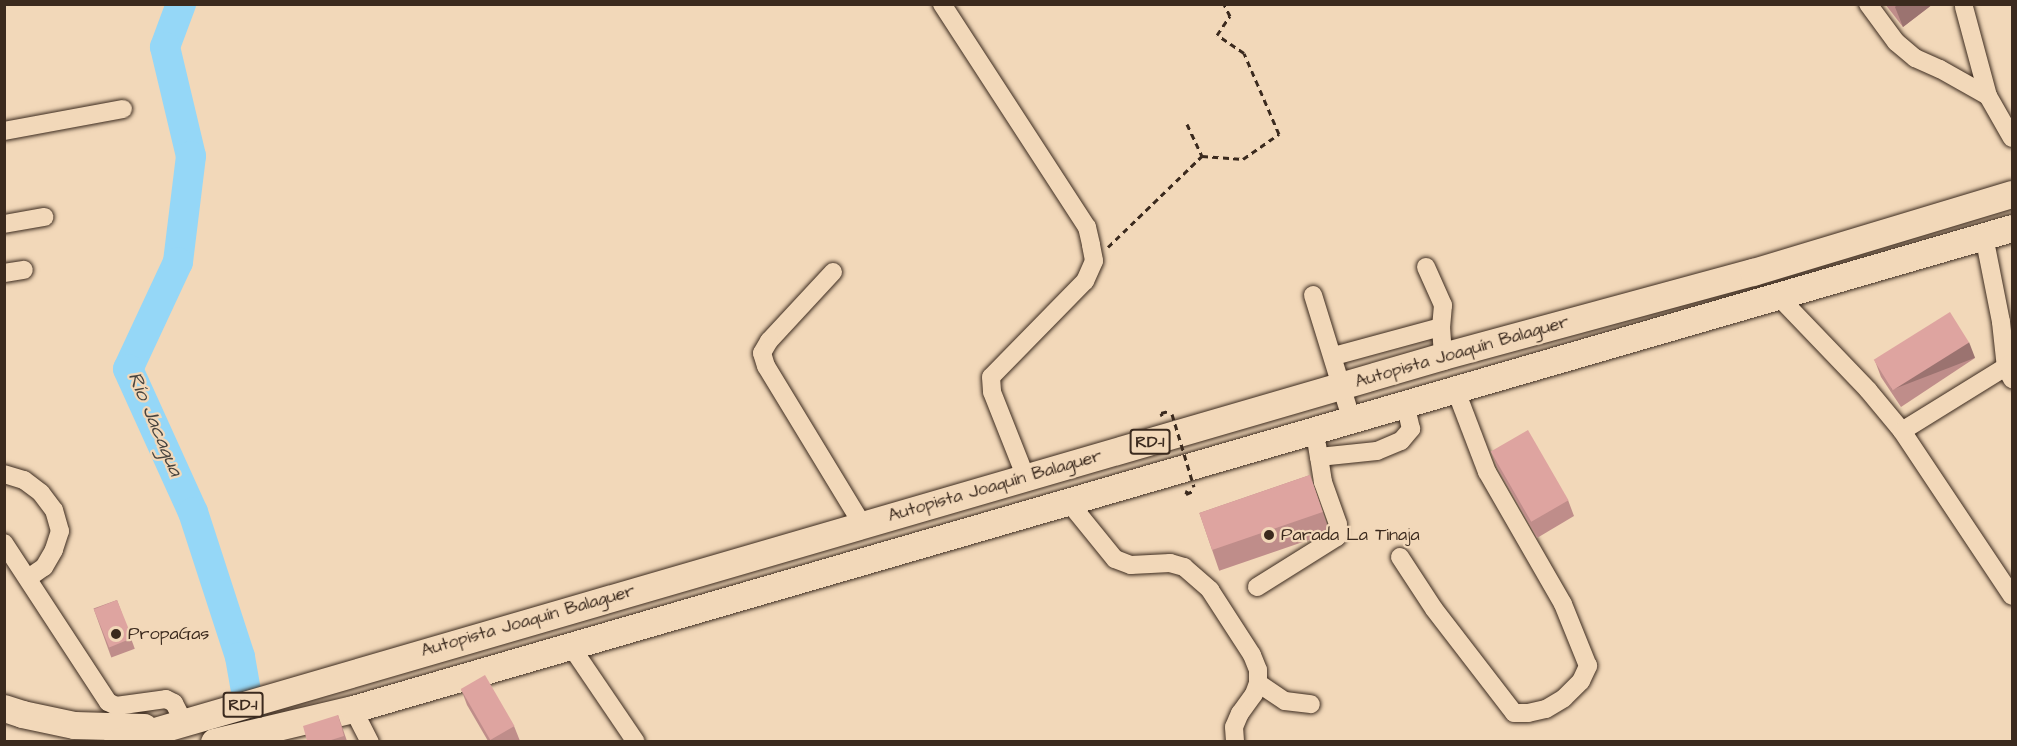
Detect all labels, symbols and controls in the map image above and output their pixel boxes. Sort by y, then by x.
street label: Autopista Joaquín Balaguer [1352,311,1572,393]
water label: Río Jacagua [122,368,188,480]
road number: RD-1 [1129,429,1171,455]
street label: Autopista Joaquín Balaguer [885,445,1105,527]
place label: Parada La Tinaja [1281,524,1420,546]
marker: Parada La Tinaja [1262,528,1276,542]
street label: Autopista Joaquín Balaguer [418,580,638,662]
place label: PropaGas [128,623,209,645]
marker: PropaGas [109,627,123,641]
road number: RD-1 [222,692,264,718]

